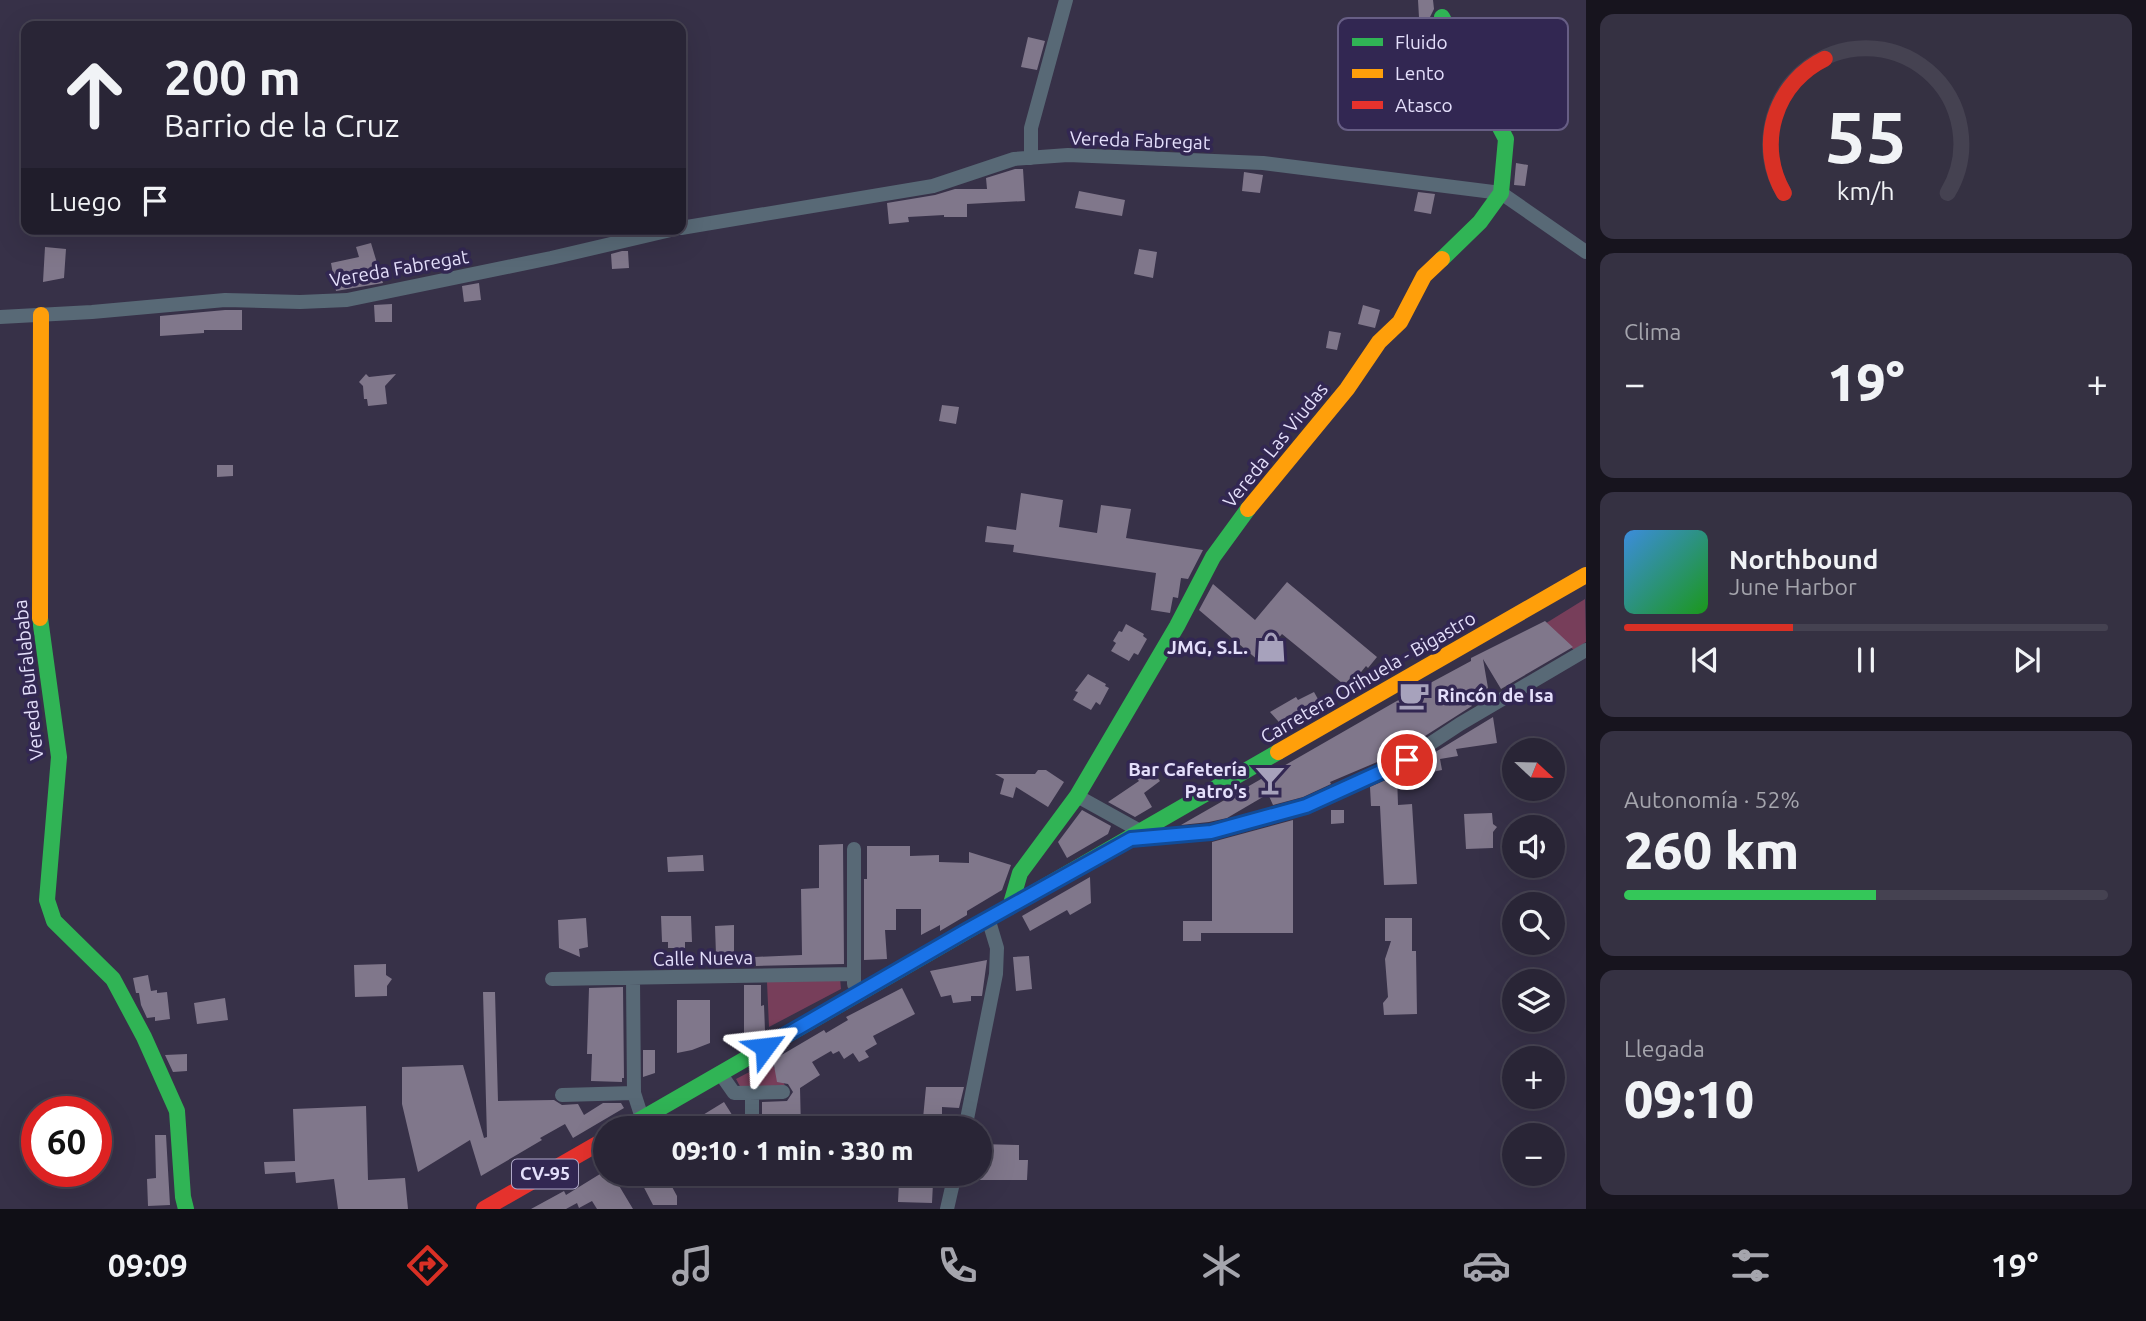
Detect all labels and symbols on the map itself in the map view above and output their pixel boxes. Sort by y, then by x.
legend [1338,18,1568,130]
text: Fluido [1395,31,1448,53]
text: Lento [1395,62,1445,84]
text: Atasco [1395,94,1453,116]
street label: Vereda Fabregat [1069,127,1211,153]
street label: Vereda Fabregat [328,245,471,291]
street label: Vereda Las Viudas [1218,378,1332,512]
street label: Vereda Bufalababa [9,599,47,761]
street label: Carretera Orihuela - Bigastro [1257,606,1479,748]
shop icon: JMG, S.L. [1254,630,1288,664]
place label: JMG, S.L. [1167,636,1248,658]
cafe icon: Rincón de Isa [1397,678,1431,712]
place label: Rincón de Isa [1437,684,1554,706]
pin [1377,730,1437,790]
north arrow [1502,738,1564,802]
place label: Bar Cafetería Patro's [1128,758,1247,802]
bar icon: Bar Cafetería Patro's [1253,763,1287,797]
street label: Calle Nueva [653,946,753,970]
position arrow [728,1010,802,1084]
speed limit sign: 60 [21,1096,112,1187]
road number: CV-95 [512,1160,578,1189]

